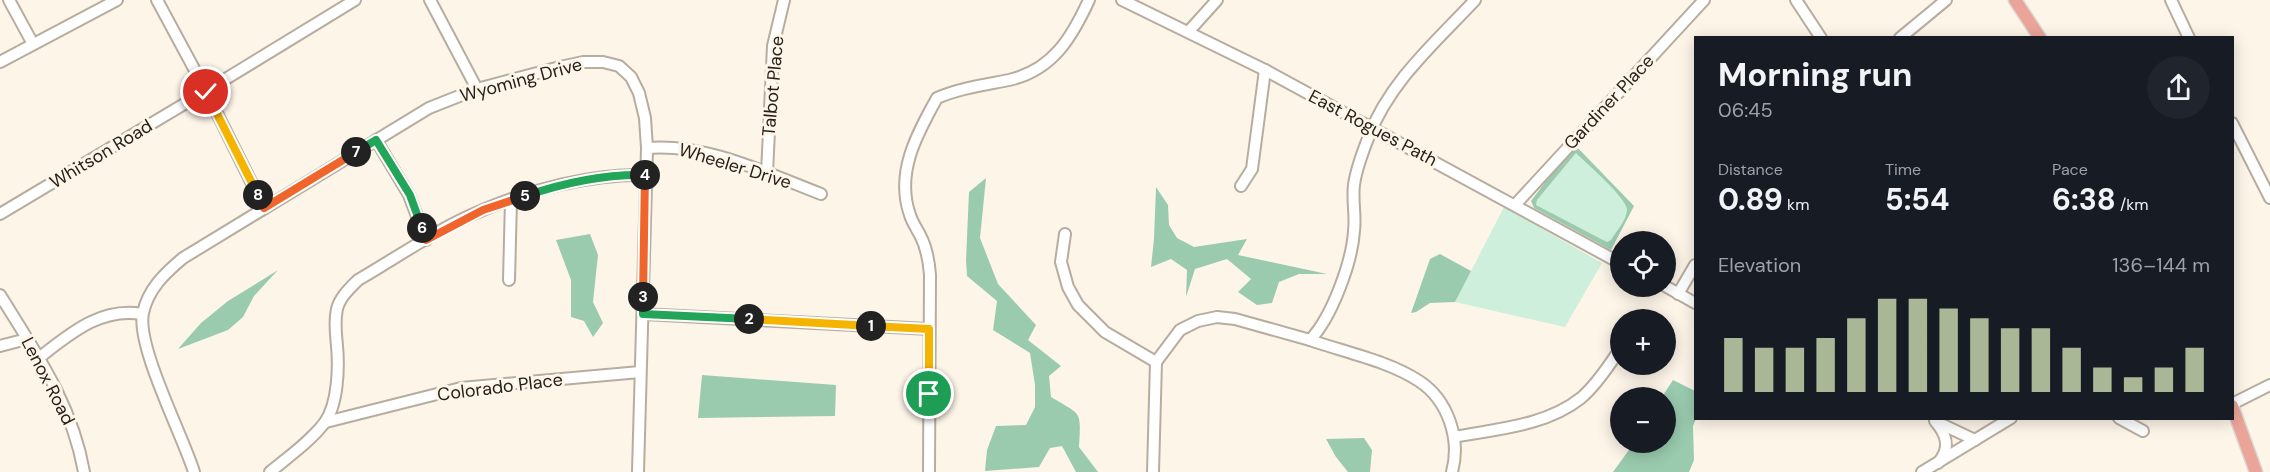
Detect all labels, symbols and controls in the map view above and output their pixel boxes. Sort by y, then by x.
street label: Talbot Place [757,35,789,137]
street label: Gardiner Place [1559,49,1659,155]
street label: Wyoming Drive [457,52,585,108]
text: Morning run [1718,53,1912,96]
button: share [2147,56,2210,119]
pin [180,66,231,117]
icon: check [189,75,222,108]
street label: East Rogues Path [1305,84,1441,172]
text: 06:45 [1718,97,1773,123]
street label: Whitson Road [45,114,157,194]
pin: 7 [341,137,371,167]
street label: Wheeler Drive [676,137,794,195]
text: 7 [352,141,360,162]
text: Distance [1718,159,1783,180]
text: Time [1885,159,1921,180]
text: Pace [2052,159,2088,180]
pin: 4 [630,160,660,190]
text: 4 [640,164,650,185]
pin: 8 [243,180,273,210]
text: 0.89 [1718,180,1783,219]
text: 5:54 [1885,180,1949,219]
text: 6:38 [2052,180,2116,219]
pin: 5 [510,181,540,211]
text: 8 [253,184,263,205]
text: 5 [520,185,530,206]
text: km [1783,194,1809,215]
text: /km [2116,194,2149,215]
pin: 6 [407,213,437,243]
text: 6 [417,217,427,238]
map controls [1610,231,1676,453]
button: locate [1610,231,1676,297]
text: Elevation [1718,252,1801,278]
text: 136–144 m [2112,252,2210,278]
pin: 3 [628,282,658,312]
text: 3 [638,286,648,307]
pin: 2 [734,304,764,334]
text: 2 [744,308,754,329]
button: + [1610,309,1676,375]
pin: 1 [856,311,886,341]
text: 1 [868,315,874,336]
street label: Lenox Road [16,333,80,429]
street label: Colorado Place [436,367,564,407]
pin [903,368,954,419]
icon: arrive [912,377,945,410]
button: − [1610,387,1676,453]

